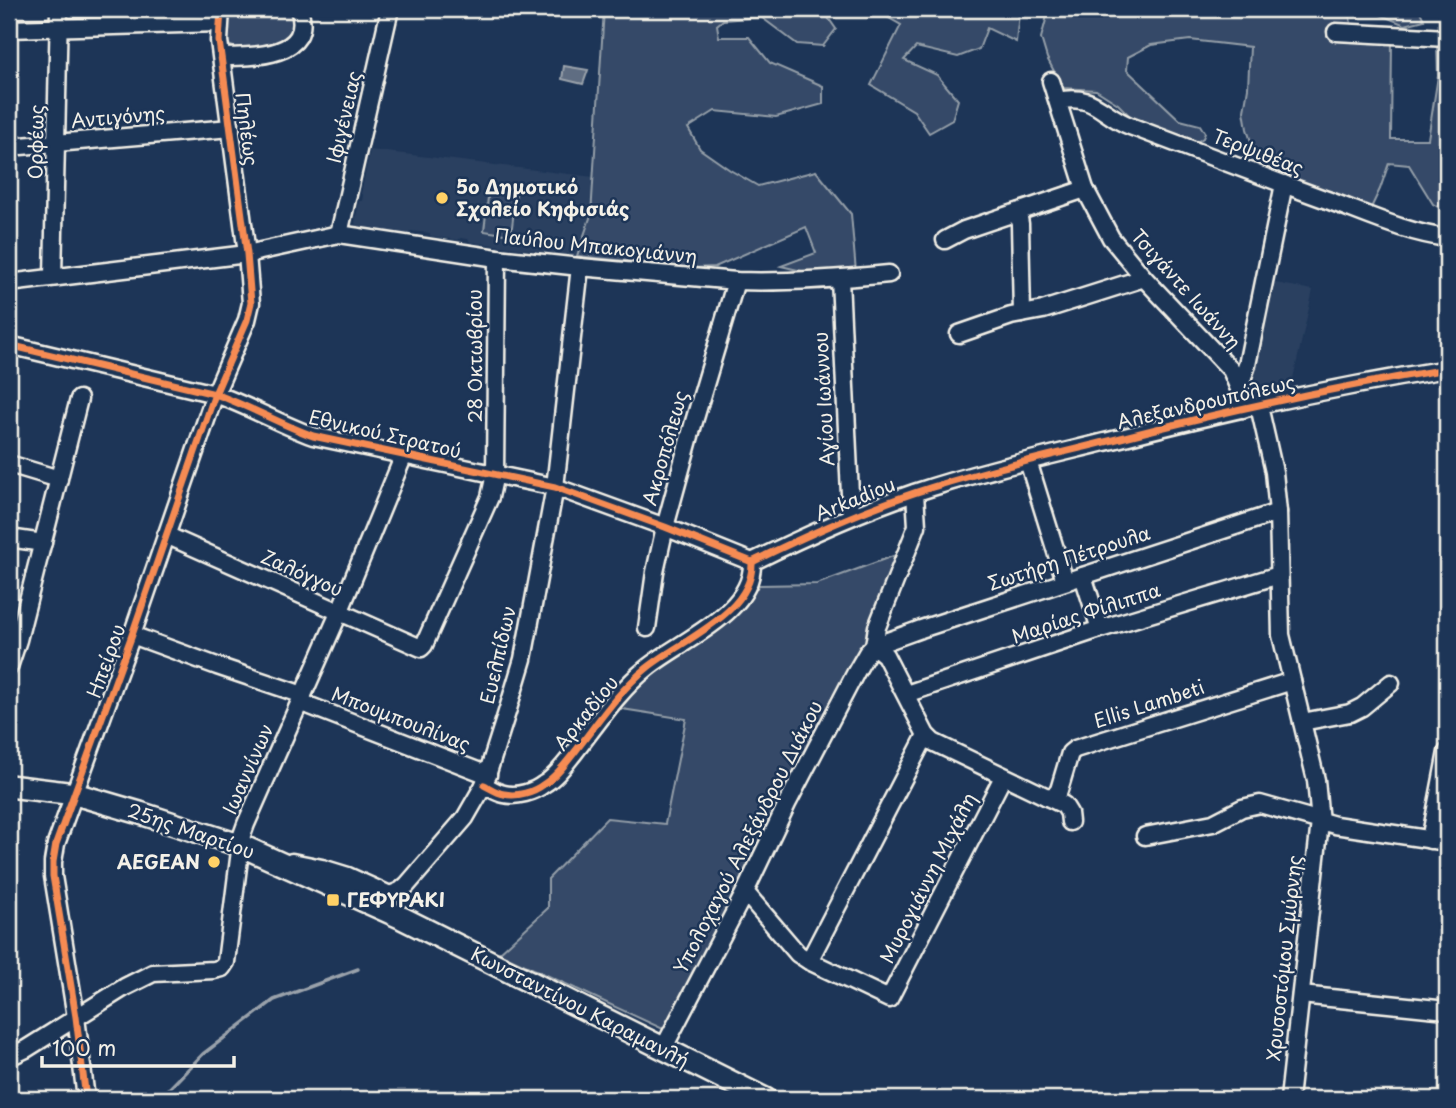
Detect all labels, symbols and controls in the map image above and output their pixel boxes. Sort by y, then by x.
street label: Ιφιγένειας [319,68,367,166]
street label: Πηλέως [230,91,266,167]
street label: Αντιγόνης [70,98,166,134]
street label: Ορφέως [20,104,50,180]
street label: Τερψιθέας [1209,121,1308,181]
place label: 5ο Δημοτικό Σχολείο Κηφισιάς [456,172,629,222]
marker: 5ο Δημοτικό Σχολείο Κηφισιάς [434,190,450,206]
street label: Παύλου Μπακογιάννη [493,220,699,270]
street label: Τσιγάντε Ιωάννη [1125,222,1248,354]
street label: 28 Οκτωβρίου [460,289,488,423]
street label: Αγίου Ιωάννου [805,331,841,467]
street label: Αλεξανδρουπόλεως [1114,367,1298,435]
street label: Ακροπόλεως [634,387,694,508]
street label: Εθνικού Στρατού [306,402,464,464]
street label: Arkadiou [810,469,899,527]
street label: Σωτήρη Πέτρουλα [984,518,1153,597]
street label: Ζαλόγγου [257,542,348,603]
street label: Μαρίας Φίλιππα [1008,575,1164,649]
street label: Ευελπίδων [472,603,522,707]
street label: Ηπείρου [79,620,131,701]
street label: Αρκαδίου [546,669,624,756]
street label: Ellis Lambeti [1090,672,1208,734]
street label: Μπουμπουλίνας [328,679,475,757]
street label: Υπολοχαγού Αλεξάνδρου Διάκου [666,695,828,978]
street label: Ιωαννίνων [215,719,280,818]
street label: Μυρογιάννη Μιχάλη [872,787,982,968]
street label: 25ης Μαρτίου [124,795,259,865]
place label: AEGEAN [117,847,200,875]
street label: Χρυσοστόμου Σμύρνης [1258,853,1308,1062]
marker: AEGEAN [206,854,222,870]
place label: ΓΕΦΥΡΑΚΙ [347,885,445,913]
marker: ΓΕΦΥΡΑΚΙ [325,892,341,908]
street label: Κωνσταντίνου Καραμανλή [466,939,694,1073]
scale bar [42,1024,234,1068]
text: 100 m [52,1031,116,1063]

